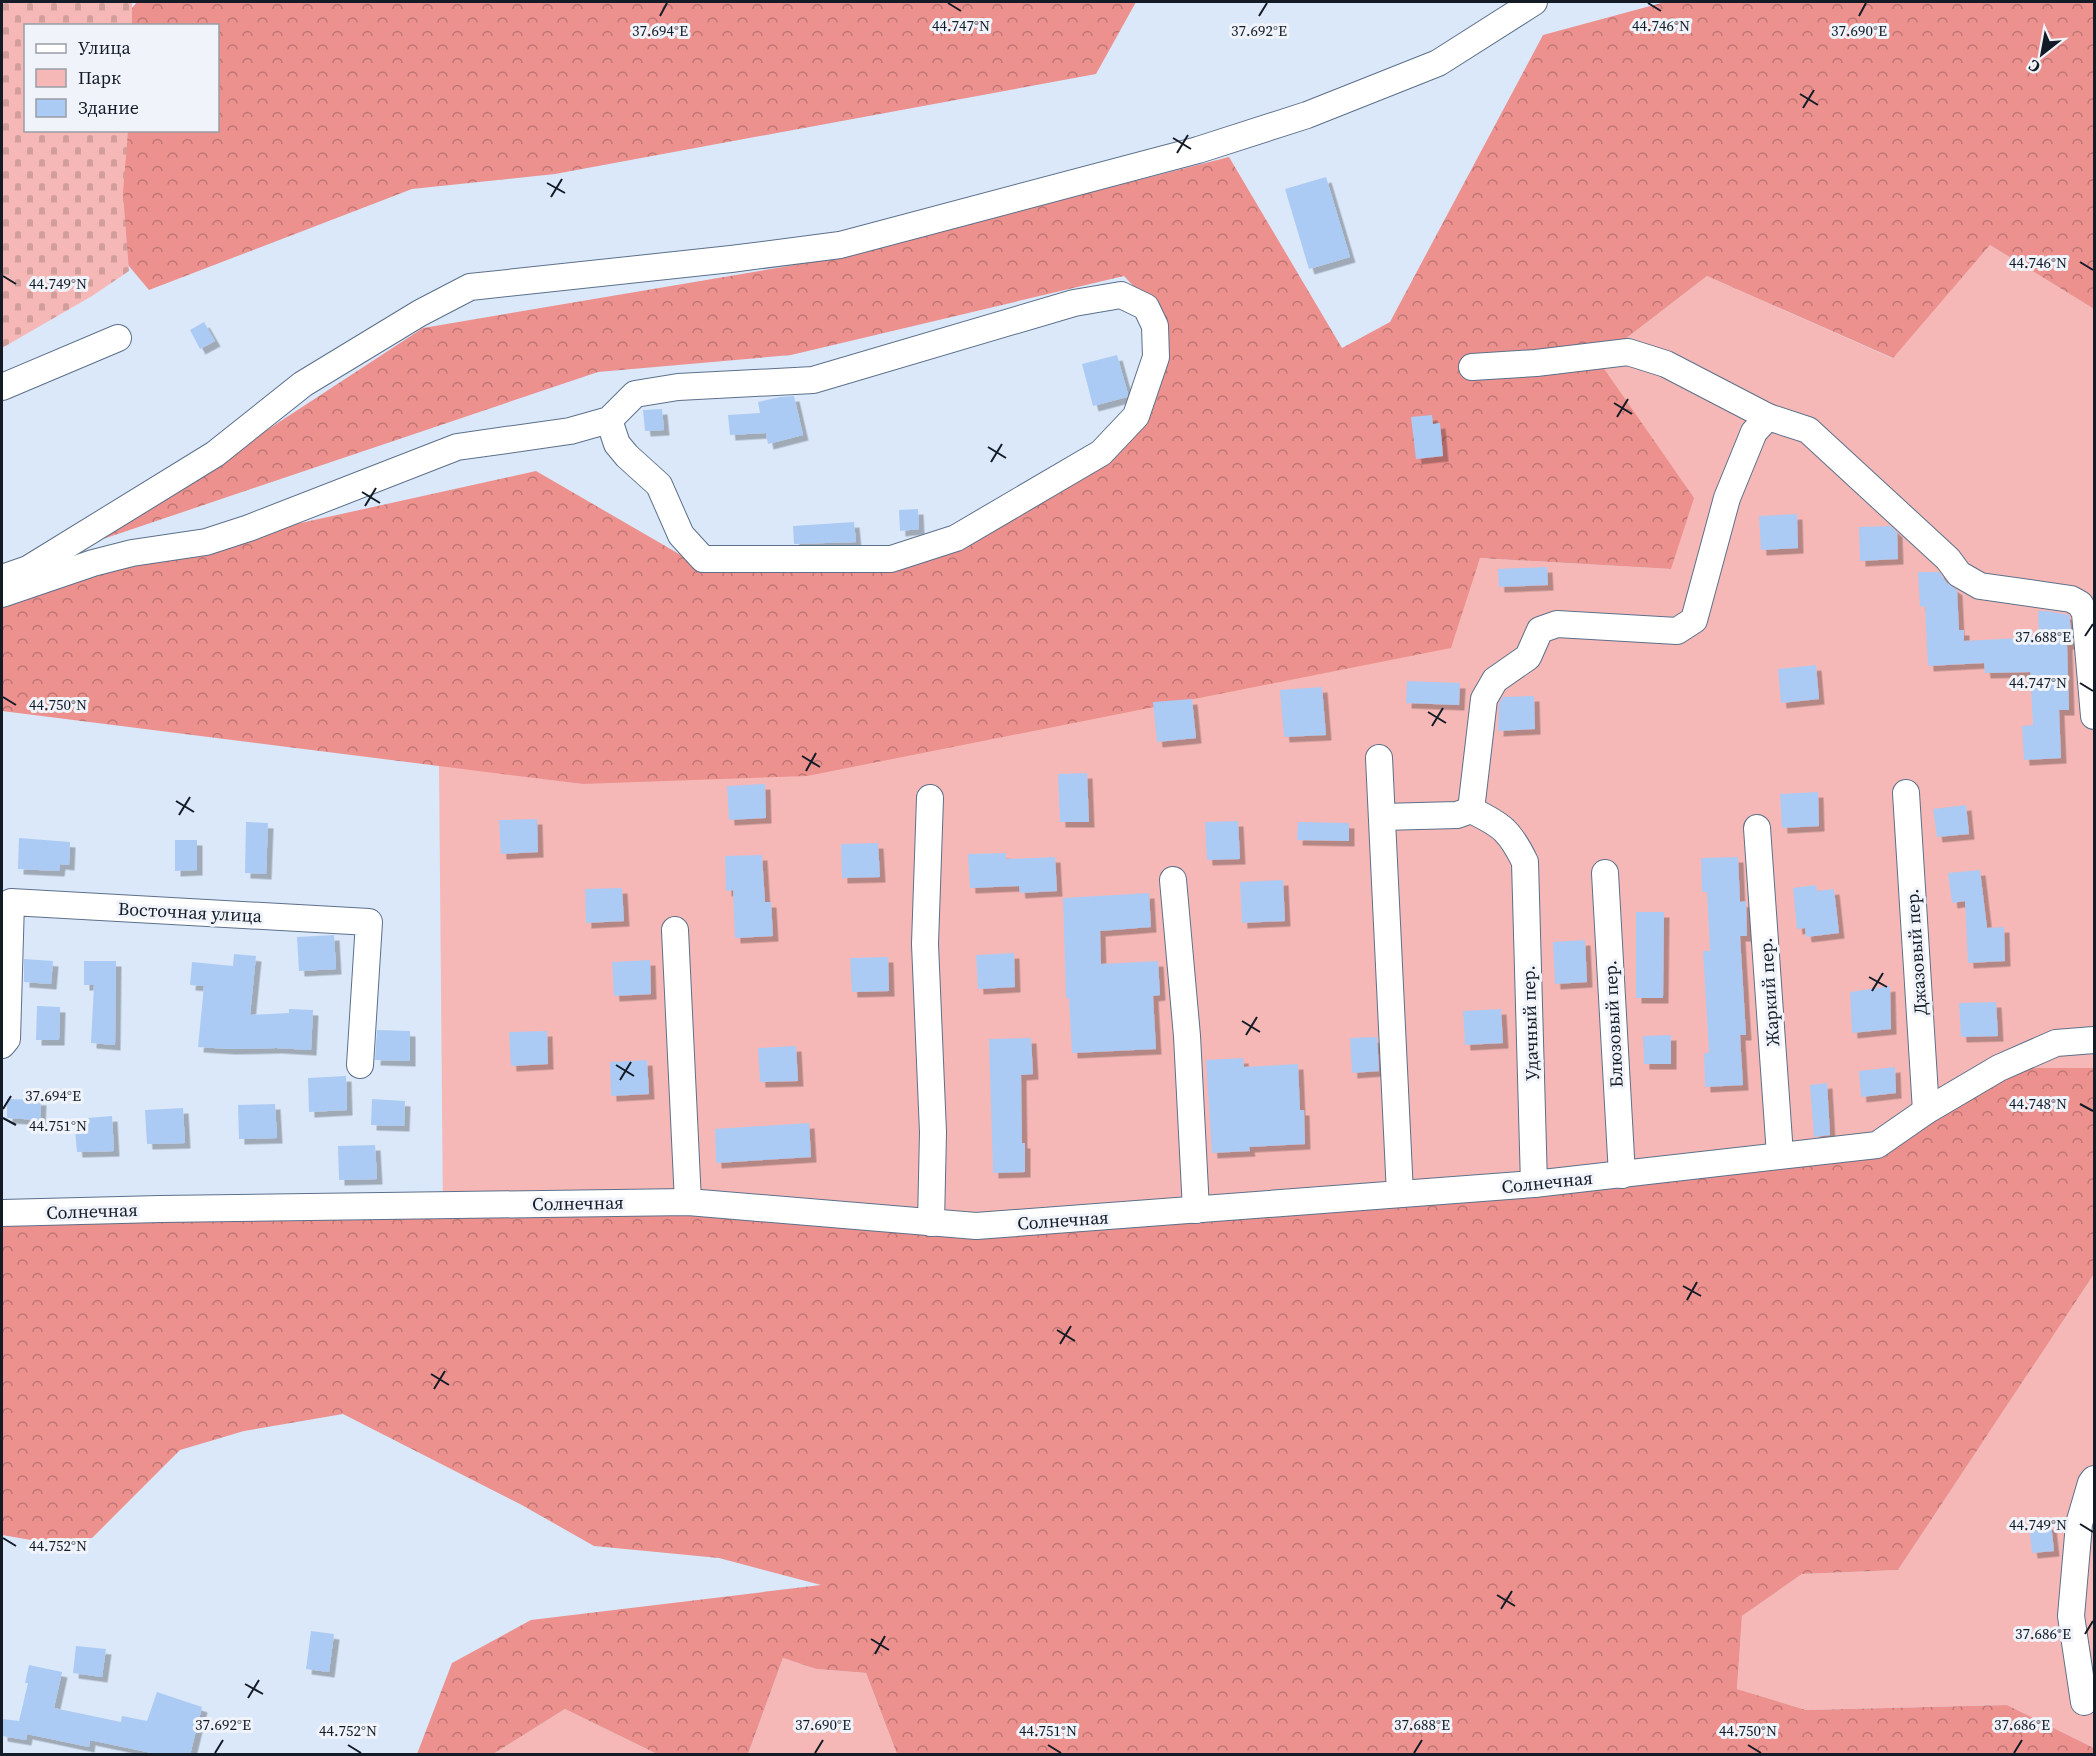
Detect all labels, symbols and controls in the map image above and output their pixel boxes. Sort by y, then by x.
text: 44.747°N [932,15,990,36]
text: 44.746°N [1632,15,1690,36]
text: 37.694°E [632,20,688,41]
text: 37.692°E [1231,20,1287,41]
text: 37.690°E [1831,20,1887,41]
legend [24,24,219,132]
north arrow [2012,24,2072,84]
text: Улица [78,35,131,60]
text: С [2024,55,2044,79]
text: Парк [78,65,121,90]
text: Здание [78,95,139,120]
text: 44.746°N [2009,252,2067,273]
text: 44.749°N [29,273,87,294]
text: 37.688°E [2015,626,2071,647]
text: 44.747°N [2009,672,2067,693]
text: 44.750°N [29,694,87,715]
street label: Джазовый пер. [1899,888,1933,1016]
street label: Восточная улица [117,896,263,928]
street label: Жаркий пер. [1753,937,1785,1047]
street label: Блюзовый пер. [1597,960,1629,1088]
street label: Удачный пер. [1515,965,1545,1081]
text: 37.694°E [25,1085,81,1106]
text: 44.748°N [2009,1093,2067,1114]
text: 44.751°N [29,1115,87,1136]
street label: Солнечная [1500,1165,1594,1199]
street label: Солнечная [532,1190,624,1216]
street label: Солнечная [46,1197,138,1225]
street label: Солнечная [1016,1204,1110,1236]
text: 44.749°N [2009,1514,2067,1535]
text: 44.752°N [29,1535,87,1556]
text: 37.686°E [2015,1623,2071,1644]
text: 37.692°E [195,1714,251,1735]
text: 37.690°E [795,1714,851,1735]
text: 37.688°E [1394,1714,1450,1735]
text: 37.686°E [1994,1714,2050,1735]
text: 44.752°N [319,1720,377,1741]
text: 44.751°N [1019,1720,1077,1741]
text: 44.750°N [1719,1720,1777,1741]

